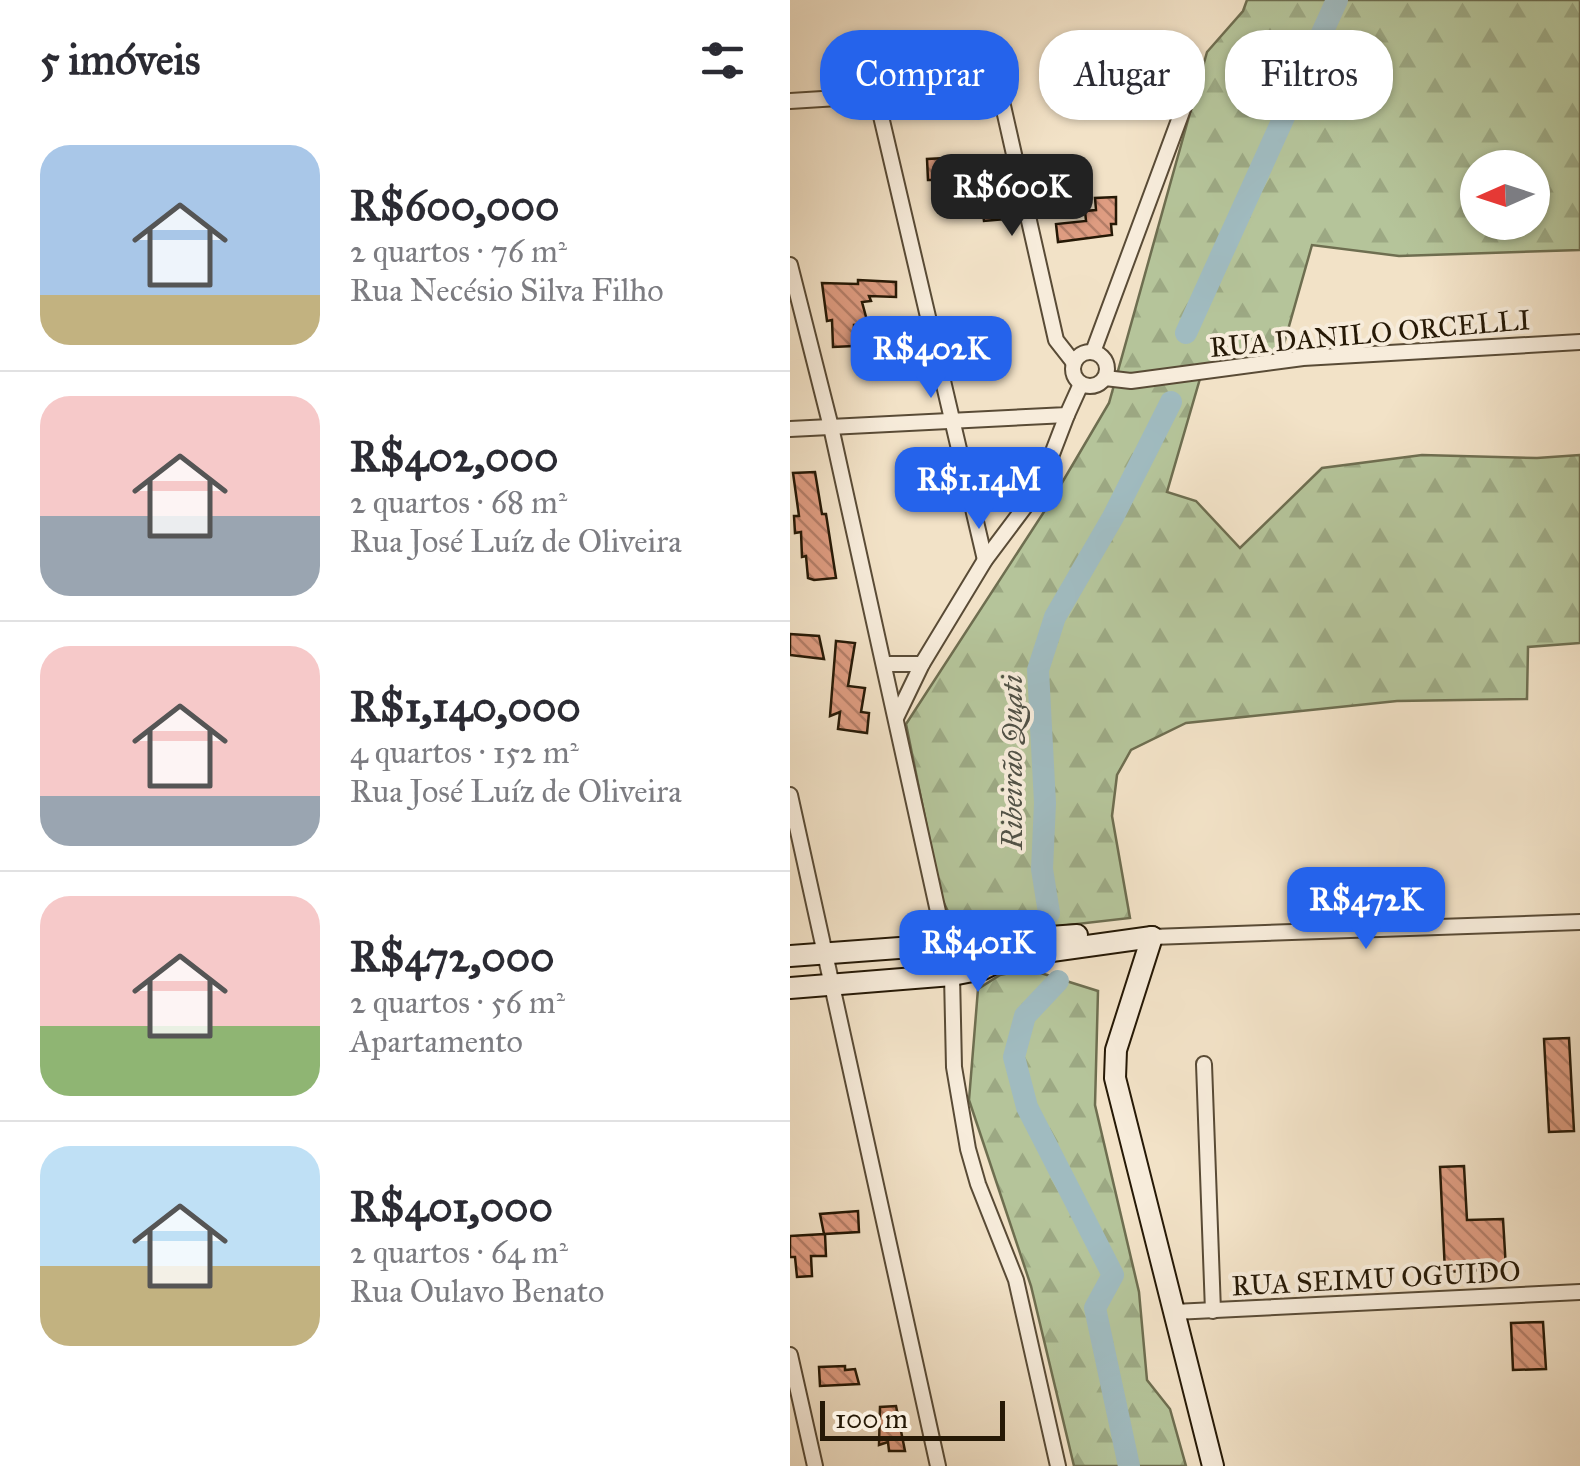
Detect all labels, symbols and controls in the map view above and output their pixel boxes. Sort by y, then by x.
chip: Comprar [820,30,1019,120]
chip: Alugar [1039,30,1205,120]
chip: Filtros [1225,30,1393,120]
icon: filters [695,33,750,88]
text: 5 imóveis [40,34,200,86]
north arrow [1460,150,1550,240]
map controls [1460,150,1550,240]
pin: R$600K [931,154,1093,239]
text: R$600K [953,167,1071,206]
text: R$600,000 [350,180,559,232]
icon: home [120,185,240,305]
text: 2 quartos · 76 m² [350,232,567,271]
text: Rua Necésio Silva Filho [350,271,664,310]
street label: RUA DANILO ORCELLI [1208,302,1532,365]
pin: R$402K [850,316,1012,401]
text: R$402K [873,329,989,368]
text: R$402,000 [350,431,558,483]
icon: home [120,436,240,556]
pin: R$1.14M [887,447,1071,532]
text: R$1.14M [917,460,1041,499]
text: 2 quartos · 68 m² [350,483,567,522]
text: Rua José Luíz de Oliveira [350,522,682,561]
water label: Ribeirão Quati [994,674,1030,850]
text: R$1,140,000 [350,681,581,733]
icon: home [120,686,240,806]
text: 4 quartos · 152 m² [350,733,579,772]
text: Rua José Luíz de Oliveira [350,772,682,811]
pin: R$472K [1285,867,1447,952]
text: R$472K [1309,880,1423,919]
pin: R$401K [897,910,1059,995]
text: R$401K [921,923,1035,962]
text: R$472,000 [350,931,555,983]
icon: home [120,936,240,1056]
text: 2 quartos · 56 m² [350,983,565,1022]
text: Apartamento [350,1022,523,1061]
text: R$401,000 [350,1181,553,1233]
icon: home [120,1186,240,1306]
text: 2 quartos · 64 m² [350,1233,568,1272]
street label: RUA SEIMU OGUIDO [1231,1253,1521,1304]
text: Rua Oulavo Benato [350,1272,604,1311]
scale bar [820,1396,1005,1440]
text: 100 m [835,1401,908,1436]

